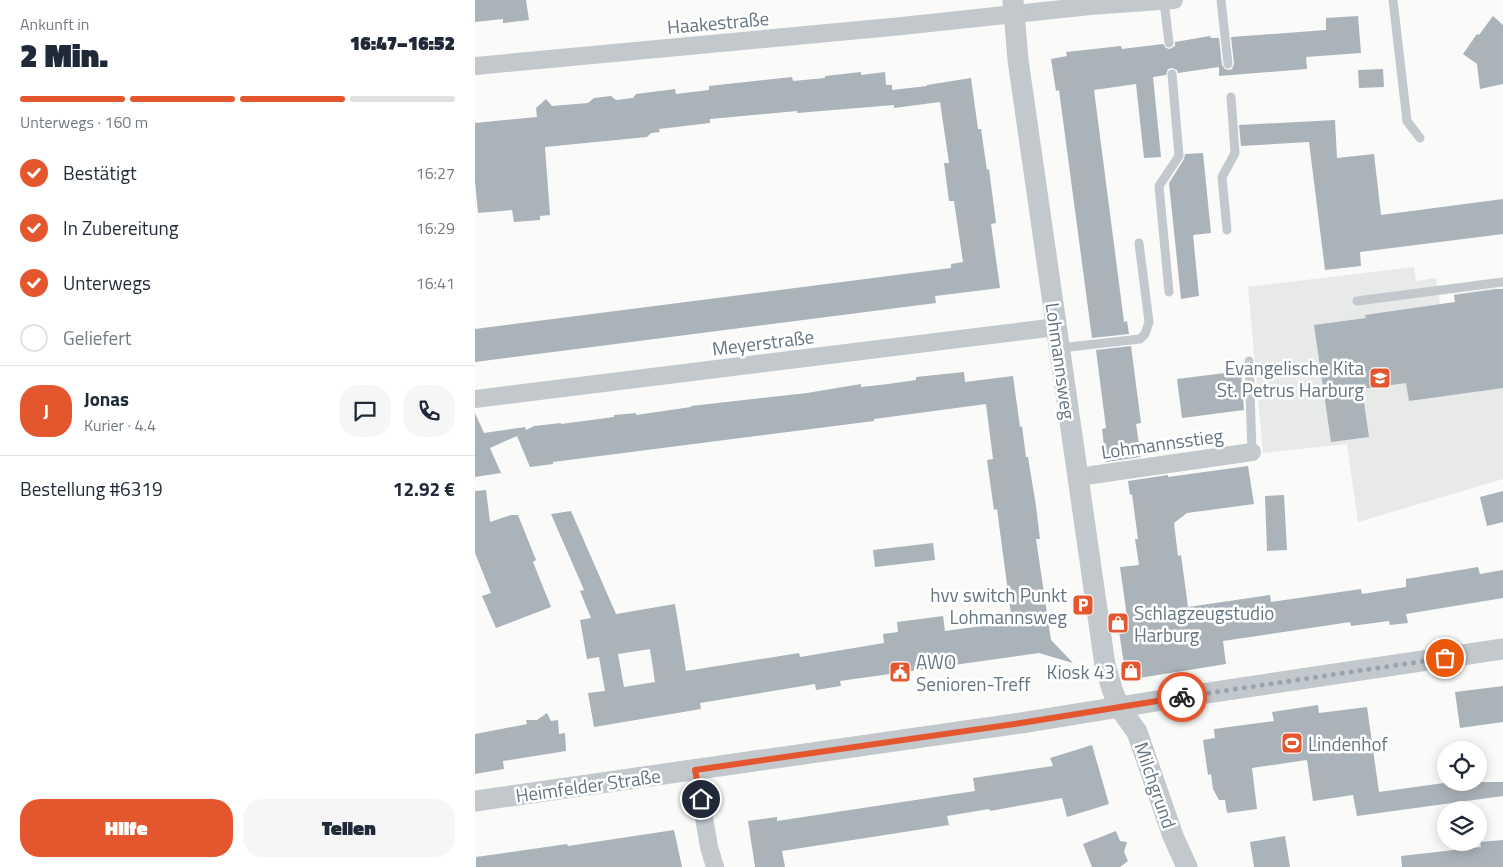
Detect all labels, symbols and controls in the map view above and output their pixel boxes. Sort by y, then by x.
street label: Haakestraße [666,3,770,41]
text: Ankunft in [20,12,89,36]
text: 16:47–16:52 [350,28,455,57]
text: 2 Min. [20,31,108,79]
text: Unterwegs · 160 m [20,110,148,134]
text: Bestätigt [63,158,137,187]
icon: check [20,159,48,187]
text: 16:27 [416,161,455,185]
text: In Zubereitung [63,213,179,242]
icon: check [20,214,48,242]
text: 16:29 [416,216,455,240]
text: Unterwegs [63,268,151,297]
icon: check [20,269,48,297]
text: 16:41 [416,271,455,295]
street label: Lohmannsweg [1038,301,1084,421]
street label: Meyerstraße [710,321,816,363]
text: Geliefert [63,323,131,352]
place label: Evangelische Kita St. Petrus Harburg [1217,353,1364,404]
school or university icon: Evangelische Kita St. Petrus Harburg [1368,366,1392,390]
text: Jonas [84,384,129,413]
button: chat [339,385,391,437]
button: phone [403,385,455,437]
text: J [43,396,49,425]
text: Kurier · 4.4 [84,413,156,437]
street label: Lohmannsstieg [1099,420,1225,466]
text: Bestellung #6319 [20,474,163,503]
text: 12.92 € [393,474,455,503]
place label: hvv switch Punkt Lohmannsweg [930,580,1067,631]
parking icon: hvv switch Punkt Lohmannsweg [1071,593,1095,617]
place label: Schlagzeugstudio Harburg [1134,598,1274,649]
shop icon: Schlagzeugstudio Harburg [1106,611,1130,635]
pin [1424,637,1466,679]
icon: bag [1431,644,1459,672]
place label: AWO Senioren-Treff [916,647,1031,698]
place label: Kiosk 43 [1047,657,1115,686]
shop icon: Kiosk 43 [1119,659,1143,683]
public building icon: AWO Senioren-Treff [888,660,912,684]
courier [1157,672,1207,722]
icon: bike [1168,683,1196,711]
place label: Lindenhof [1308,729,1389,758]
sports icon: Lindenhof [1280,731,1304,755]
street label: Milchgrund [1128,738,1184,832]
map controls [1437,741,1487,851]
button: locate [1437,741,1487,791]
street label: Heimfelder Straße [514,760,662,810]
pin [680,778,722,820]
icon: home [687,785,715,813]
button: Hilfe [20,799,233,857]
button: Teilen [243,799,455,857]
button: layers [1437,801,1487,851]

